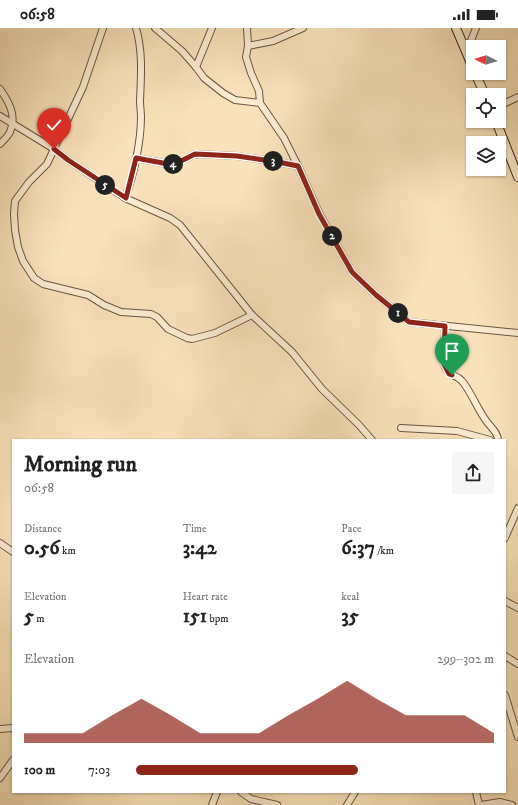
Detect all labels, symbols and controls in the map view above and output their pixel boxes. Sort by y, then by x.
text: 06:58 [20,5,55,24]
north arrow [466,40,506,80]
map controls [466,40,506,176]
button: locate [466,88,506,128]
pin [37,108,71,149]
icon: check [43,114,65,136]
button: layers [466,136,506,176]
pin: 3 [263,151,283,171]
pin: 4 [163,154,183,174]
text: 3 [271,154,275,168]
text: 4 [170,157,176,171]
pin: 5 [95,175,115,195]
text: 5 [102,178,108,192]
pin: 2 [322,226,342,246]
text: 2 [329,229,335,243]
pin: 1 [388,303,408,323]
text: 1 [396,306,400,320]
pin [435,334,469,375]
icon: arrive [441,340,463,362]
text: Morning run [24,451,137,478]
button: share [452,452,494,494]
text: 06:58 [24,480,54,496]
text: Distance [24,522,62,536]
text: Time [183,522,207,536]
text: Pace [341,522,362,536]
text: 0.56 [24,536,60,561]
text: 3:42 [183,536,217,561]
text: 6:37 [341,536,375,561]
text: km [60,544,76,558]
text: /km [375,544,394,558]
text: Elevation [24,590,67,604]
text: Heart rate [183,590,228,604]
text: kcal [341,590,359,604]
text: 5 [24,604,34,629]
text: 151 [183,604,207,629]
text: 35 [341,604,359,629]
text: m [34,612,45,626]
text: bpm [207,612,228,626]
text: Elevation [24,651,74,667]
text: 299–302 m [437,651,494,667]
text: 100 m [24,762,55,778]
text: 7:03 [88,762,110,778]

